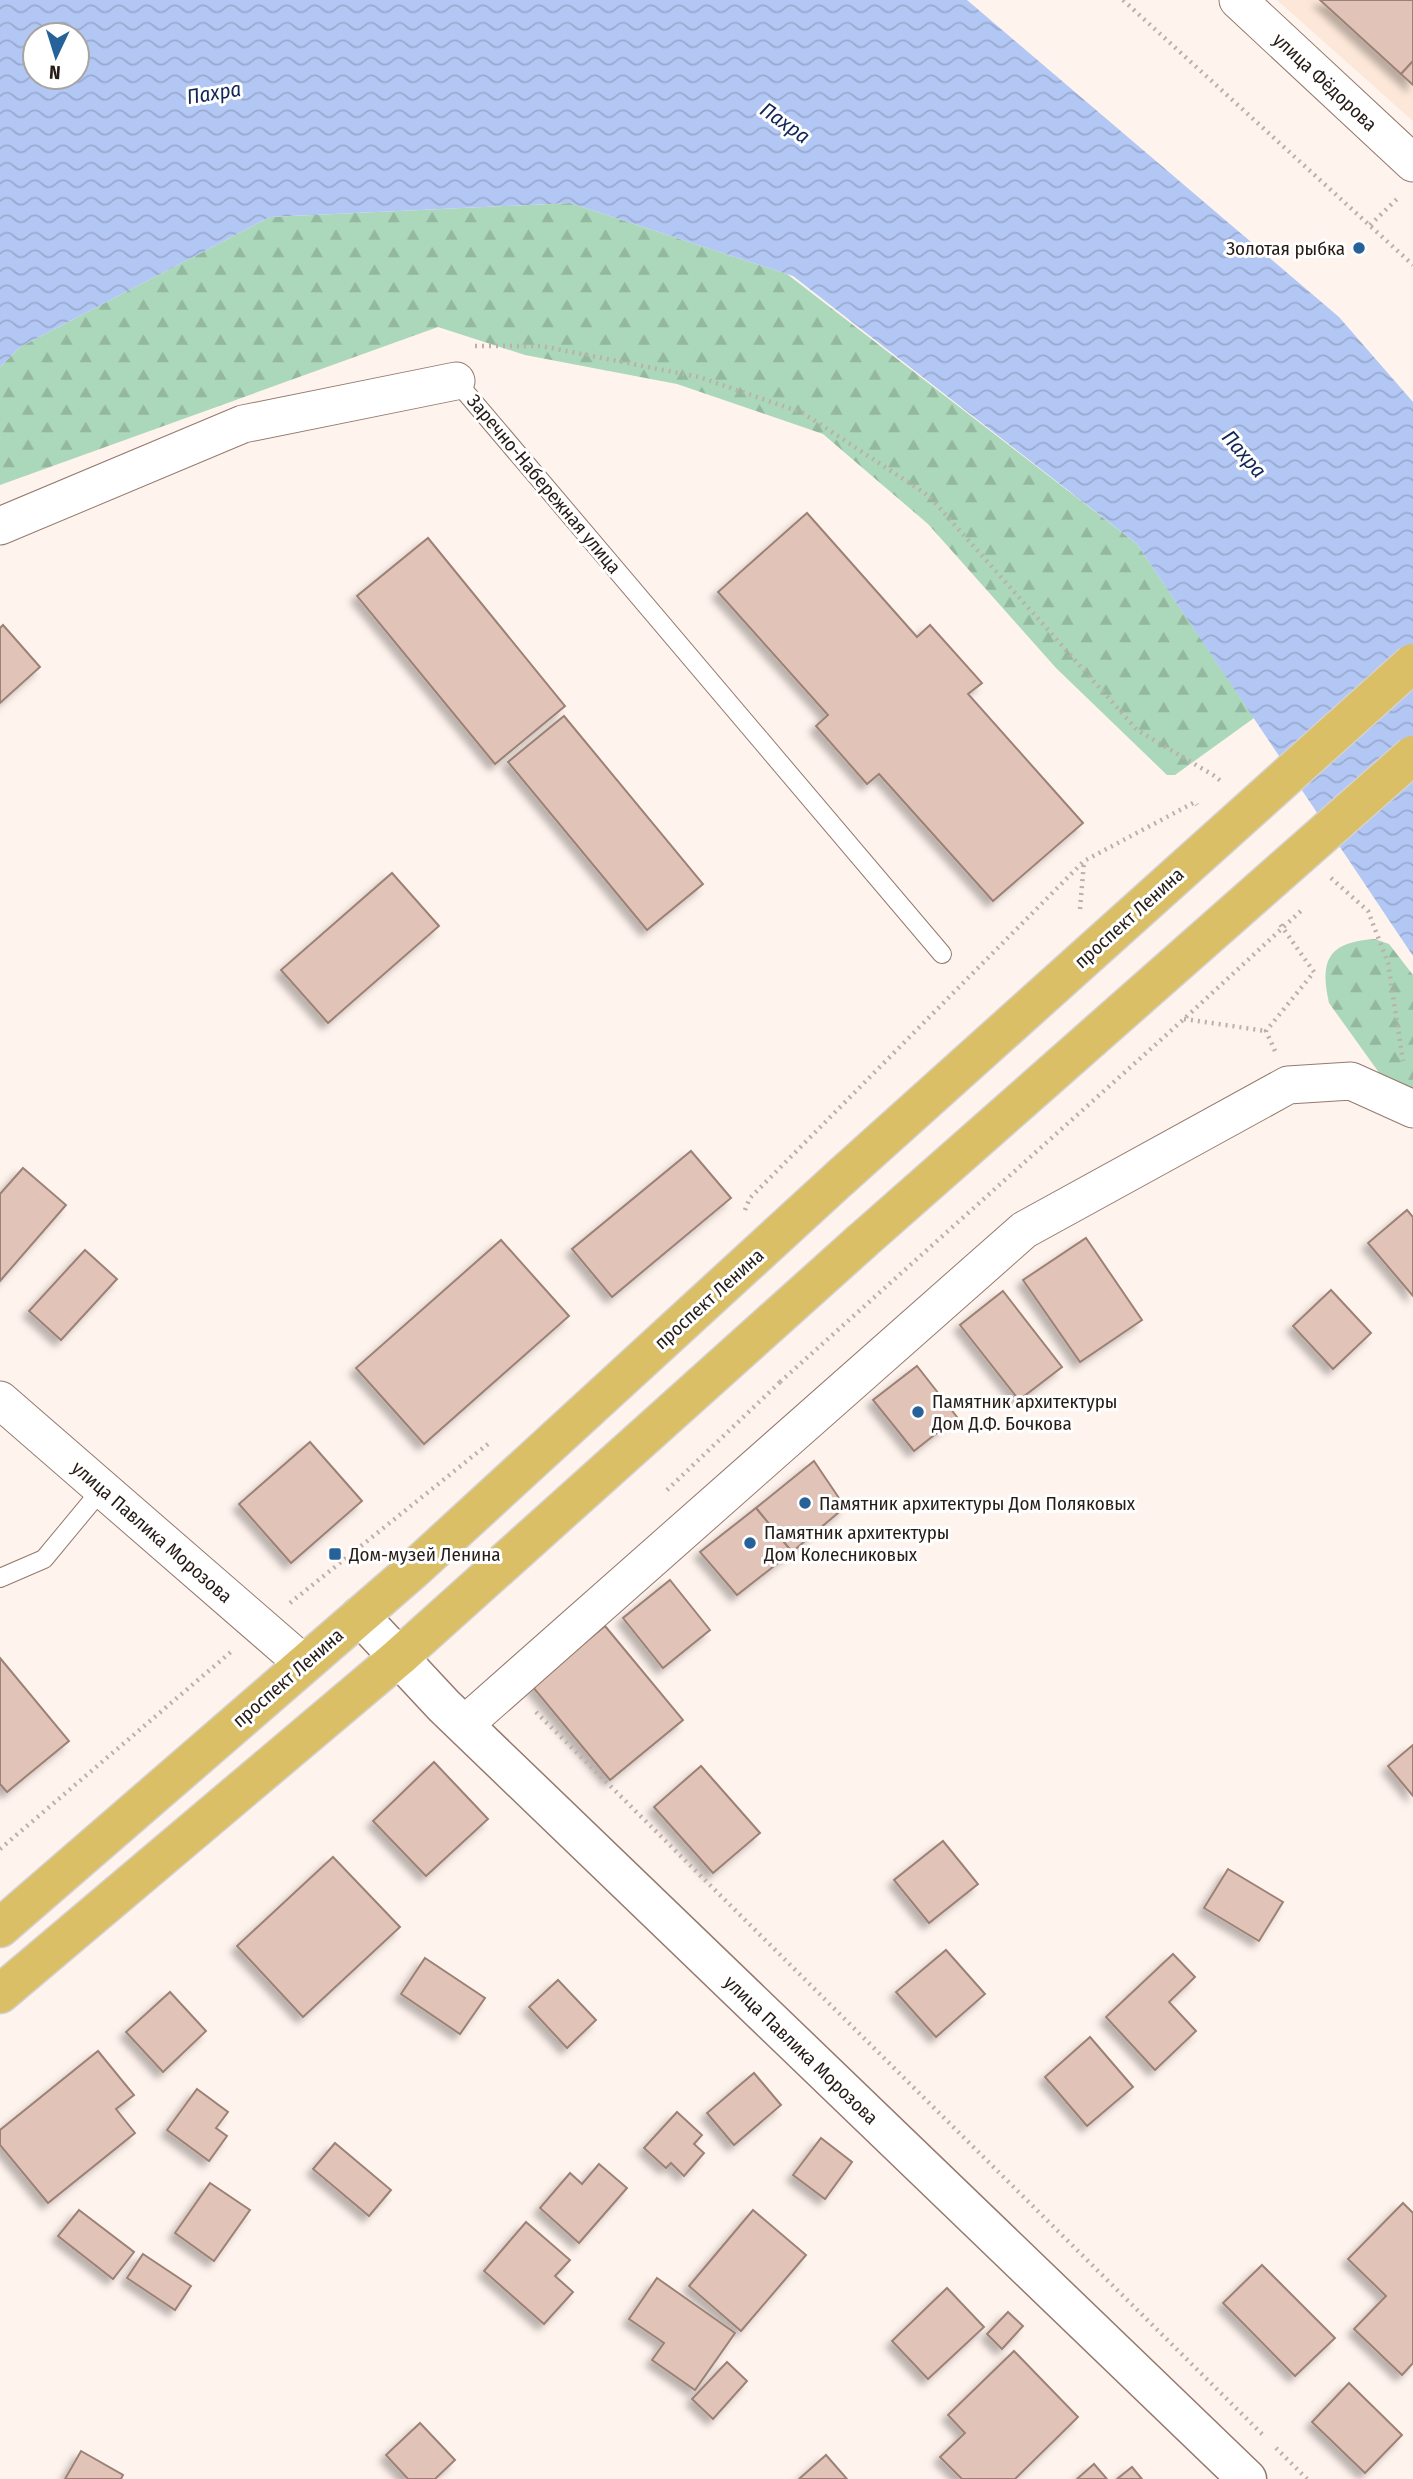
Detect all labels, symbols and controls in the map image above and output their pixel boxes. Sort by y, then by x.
north arrow [21,21,91,91]
street label: улица Фёдорова [1268,28,1382,136]
text: N [48,61,61,84]
water label: Пахра [185,76,243,110]
water label: Пахра [755,97,815,149]
place label: Золотая рыбка [1226,237,1345,260]
marker: Золотая рыбка [1351,240,1367,256]
street label: Заречно-Набережная улица [462,390,626,578]
water label: Пахра [1216,425,1272,483]
street label: проспект Ленина [1070,863,1188,973]
street label: проспект Ленина [650,1244,768,1354]
place label: Памятник архитектуры Дом Д.Ф. Бочкова [931,1390,1117,1435]
marker: Памятник архитектуры Дом Д.Ф. Бочкова [910,1404,926,1420]
street label: улица Павлика Морозова [67,1456,237,1608]
place label: Памятник архитектуры Дом Поляковых [819,1492,1136,1515]
marker: Памятник архитектуры Дом Поляковых [797,1495,813,1511]
place label: Памятник архитектуры Дом Колесниковых [763,1521,949,1566]
marker: Памятник архитектуры Дом Колесниковых [742,1535,758,1551]
place label: Дом-музей Ленина [348,1543,501,1566]
marker: Дом-музей Ленина [327,1546,343,1562]
street label: проспект Ленина [228,1624,348,1732]
street label: улица Павлика Морозова [719,1971,883,2129]

